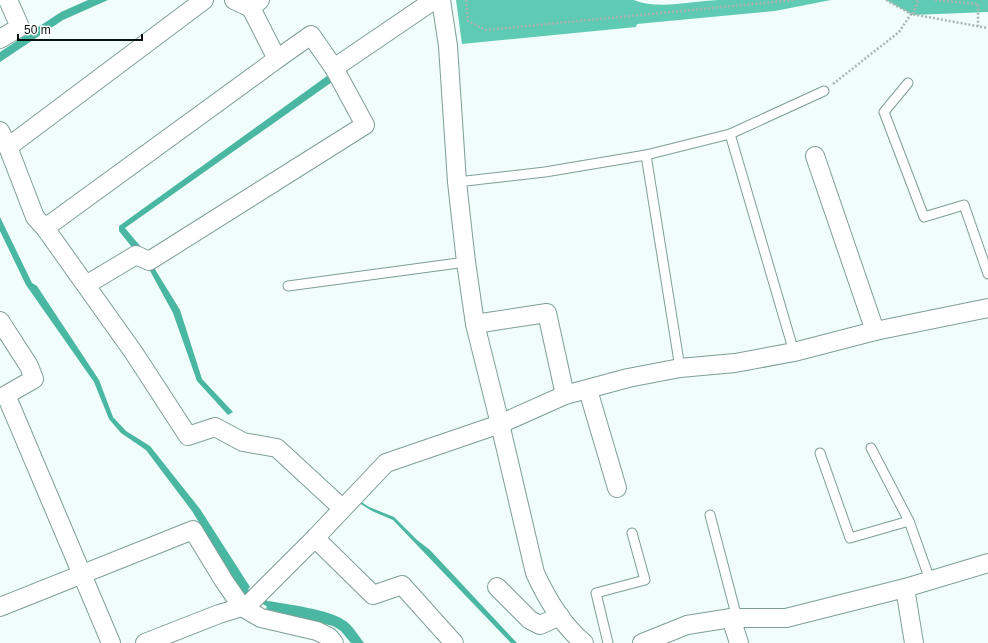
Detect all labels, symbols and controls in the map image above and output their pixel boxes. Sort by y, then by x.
scale bar [18,16,142,42]
text: 50 m [24,23,51,37]

